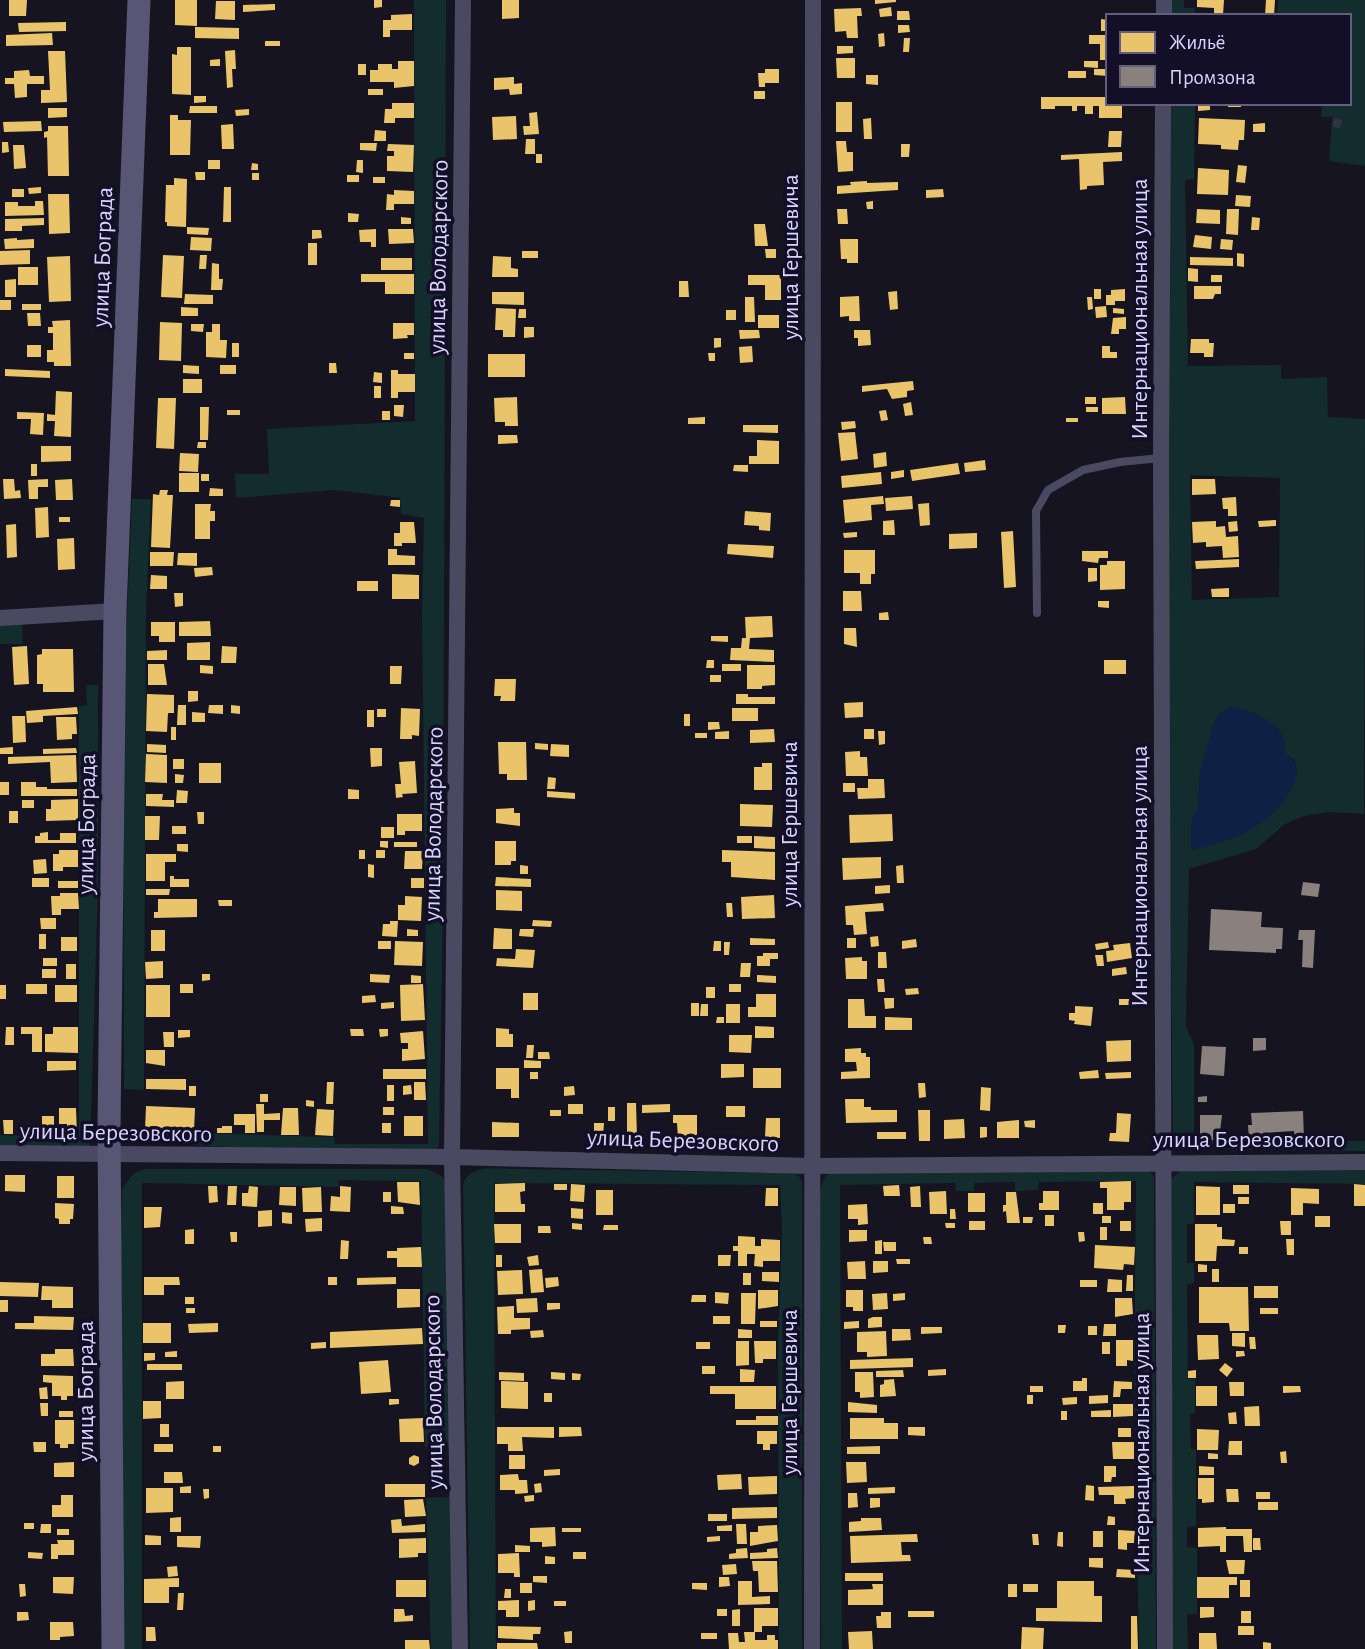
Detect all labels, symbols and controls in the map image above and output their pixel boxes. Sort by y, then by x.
legend [1106,14,1351,105]
text: Жильё [1169,32,1225,53]
text: Промзона [1169,67,1256,88]
street label: улица Володарского [425,160,453,356]
street label: улица Гершевича [779,174,803,341]
street label: Интернациональная улица [1128,178,1152,440]
street label: улица Бограда [89,186,117,329]
street label: улица Володарского [420,727,448,923]
street label: улица Гершевича [778,741,802,908]
street label: Интернациональная улица [1128,745,1152,1007]
street label: улица Бограда [74,753,100,896]
street label: улица Березовского [19,1119,212,1147]
street label: улица Березовского [586,1126,779,1156]
street label: улица Березовского [1152,1128,1345,1152]
street label: улица Володарского [420,1294,448,1490]
street label: улица Гершевича [778,1309,802,1476]
street label: Интернациональная улица [1130,1312,1154,1574]
street label: улица Бограда [74,1321,98,1462]

